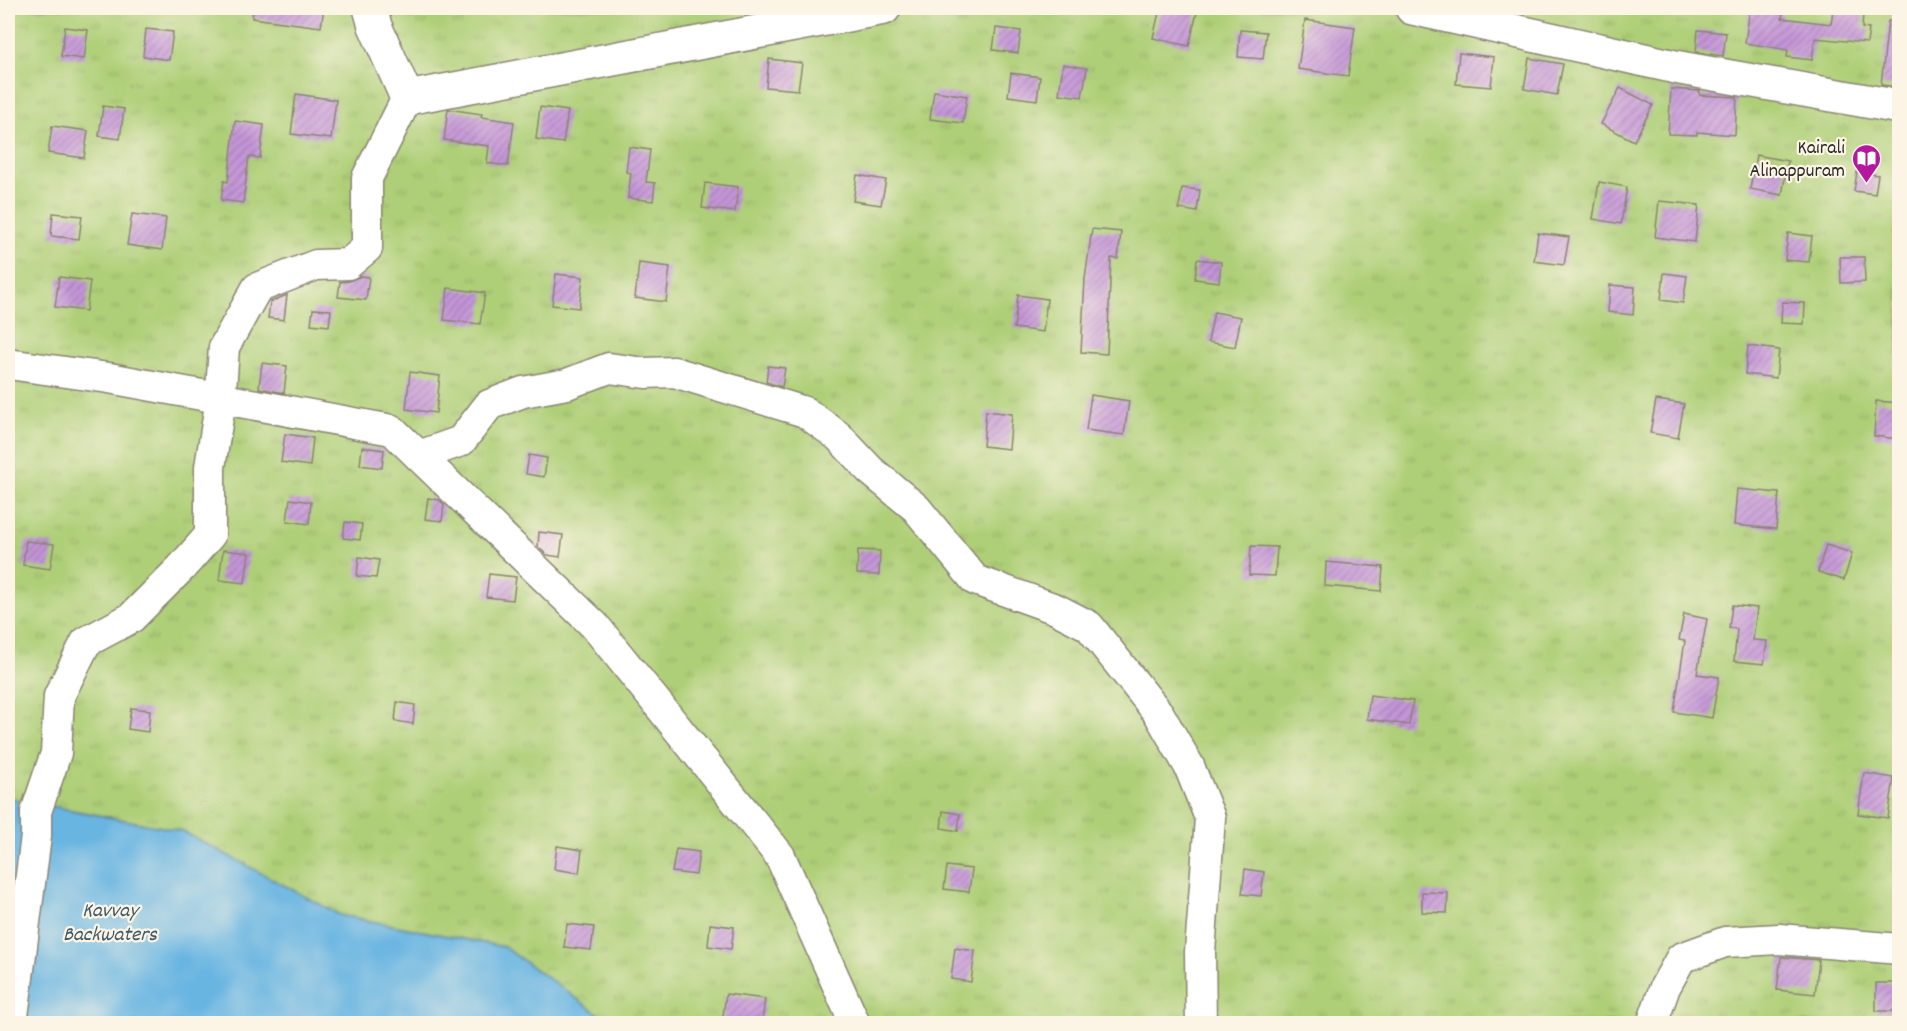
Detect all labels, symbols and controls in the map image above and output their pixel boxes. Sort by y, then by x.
place label: Kairali Alinappuram [1749,135,1845,186]
library icon: Kairali Alinappuram [1850,142,1882,184]
water label: Kavvay Backwaters [63,897,158,951]

